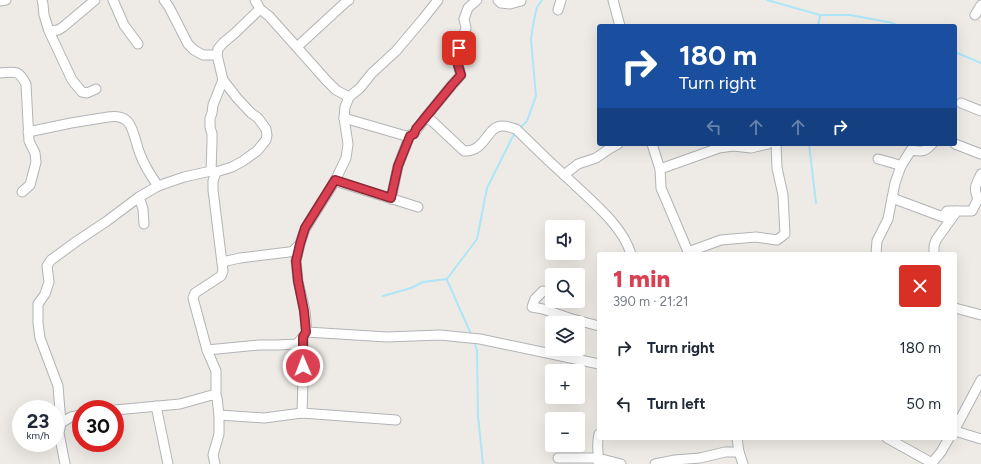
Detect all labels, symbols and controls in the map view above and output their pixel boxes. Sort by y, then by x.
pin [442,31,476,65]
icon: arrive [448,37,470,59]
text: 180 m [679,38,757,72]
icon: right [613,40,665,92]
text: Turn right [679,72,756,94]
icon: left [703,116,725,138]
icon: ahead [745,116,767,138]
icon: ahead [787,116,809,138]
icon: right [829,116,851,138]
map controls [545,220,585,452]
button: sound [545,220,585,260]
text: 1 min [613,264,670,293]
button: close [899,265,941,307]
button: search [545,268,585,308]
text: 390 m · 21:21 [613,294,688,309]
button: layers [545,316,585,356]
icon: right [613,337,635,359]
text: Turn right [647,339,715,357]
text: 180 m [900,339,941,357]
position arrow [282,345,324,387]
button: + [545,364,585,404]
icon: left [613,393,635,415]
text: Turn left [647,395,705,413]
text: 50 m [906,395,941,413]
speed limit sign: 30 [72,400,124,452]
text: 23 [27,409,49,433]
button: − [545,412,585,452]
text: km/h [27,429,49,442]

